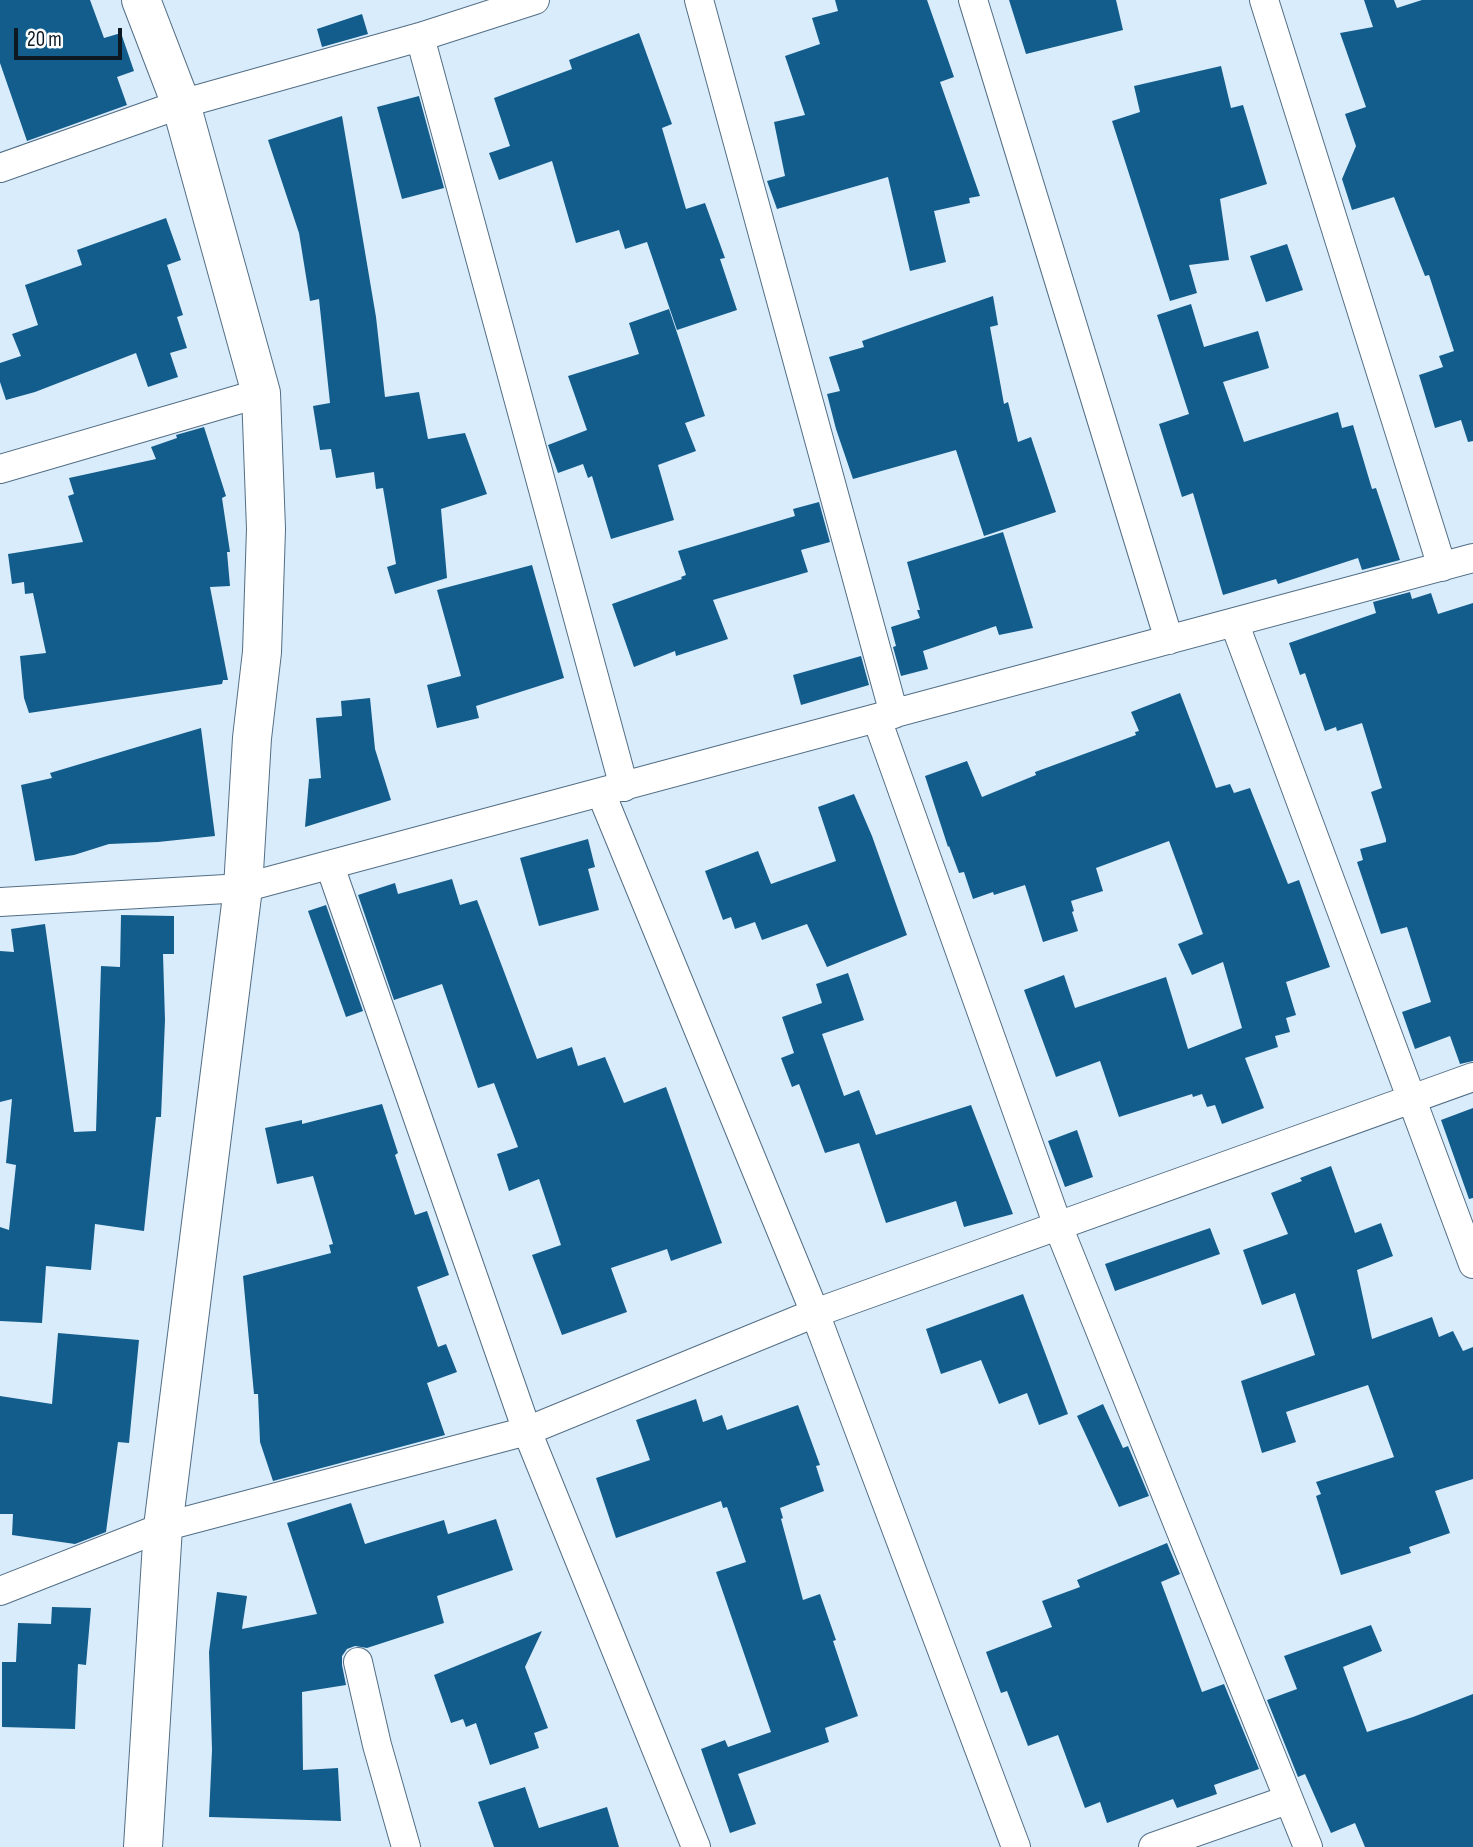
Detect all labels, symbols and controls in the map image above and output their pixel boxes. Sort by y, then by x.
scale bar [18,14,126,58]
text: 20 m [27,27,62,52]

